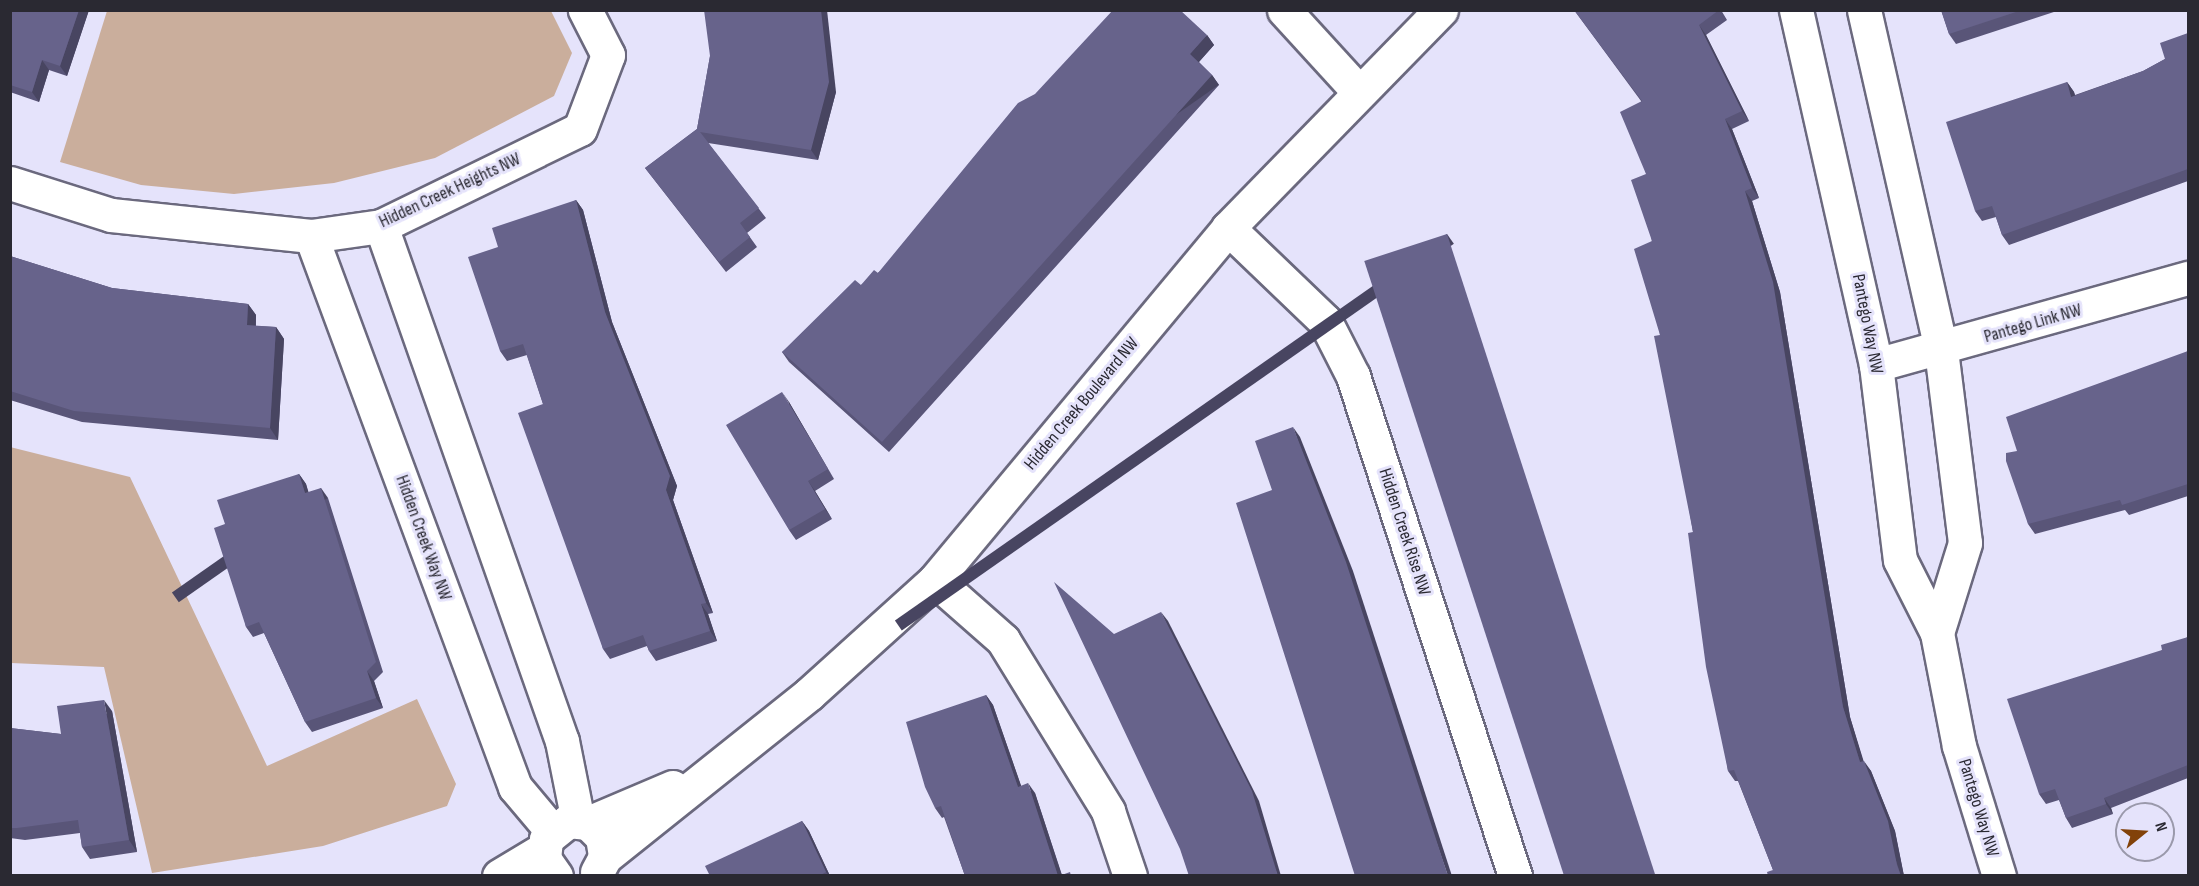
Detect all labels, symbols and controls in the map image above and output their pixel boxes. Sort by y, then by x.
street label: Hidden Creek Heights NW [376,149,524,233]
street label: Pantego Way NW [1847,272,1887,376]
street label: Pantego Link NW [1982,300,2084,348]
street label: Hidden Creek Boulevard NW [1020,333,1144,475]
street label: Hidden Creek Rise NW [1373,466,1435,598]
street label: Hidden Creek Way NW [390,472,456,604]
street label: Pantego Way NW [1953,757,2003,859]
north arrow [2115,802,2175,862]
text: N [2150,820,2171,834]

